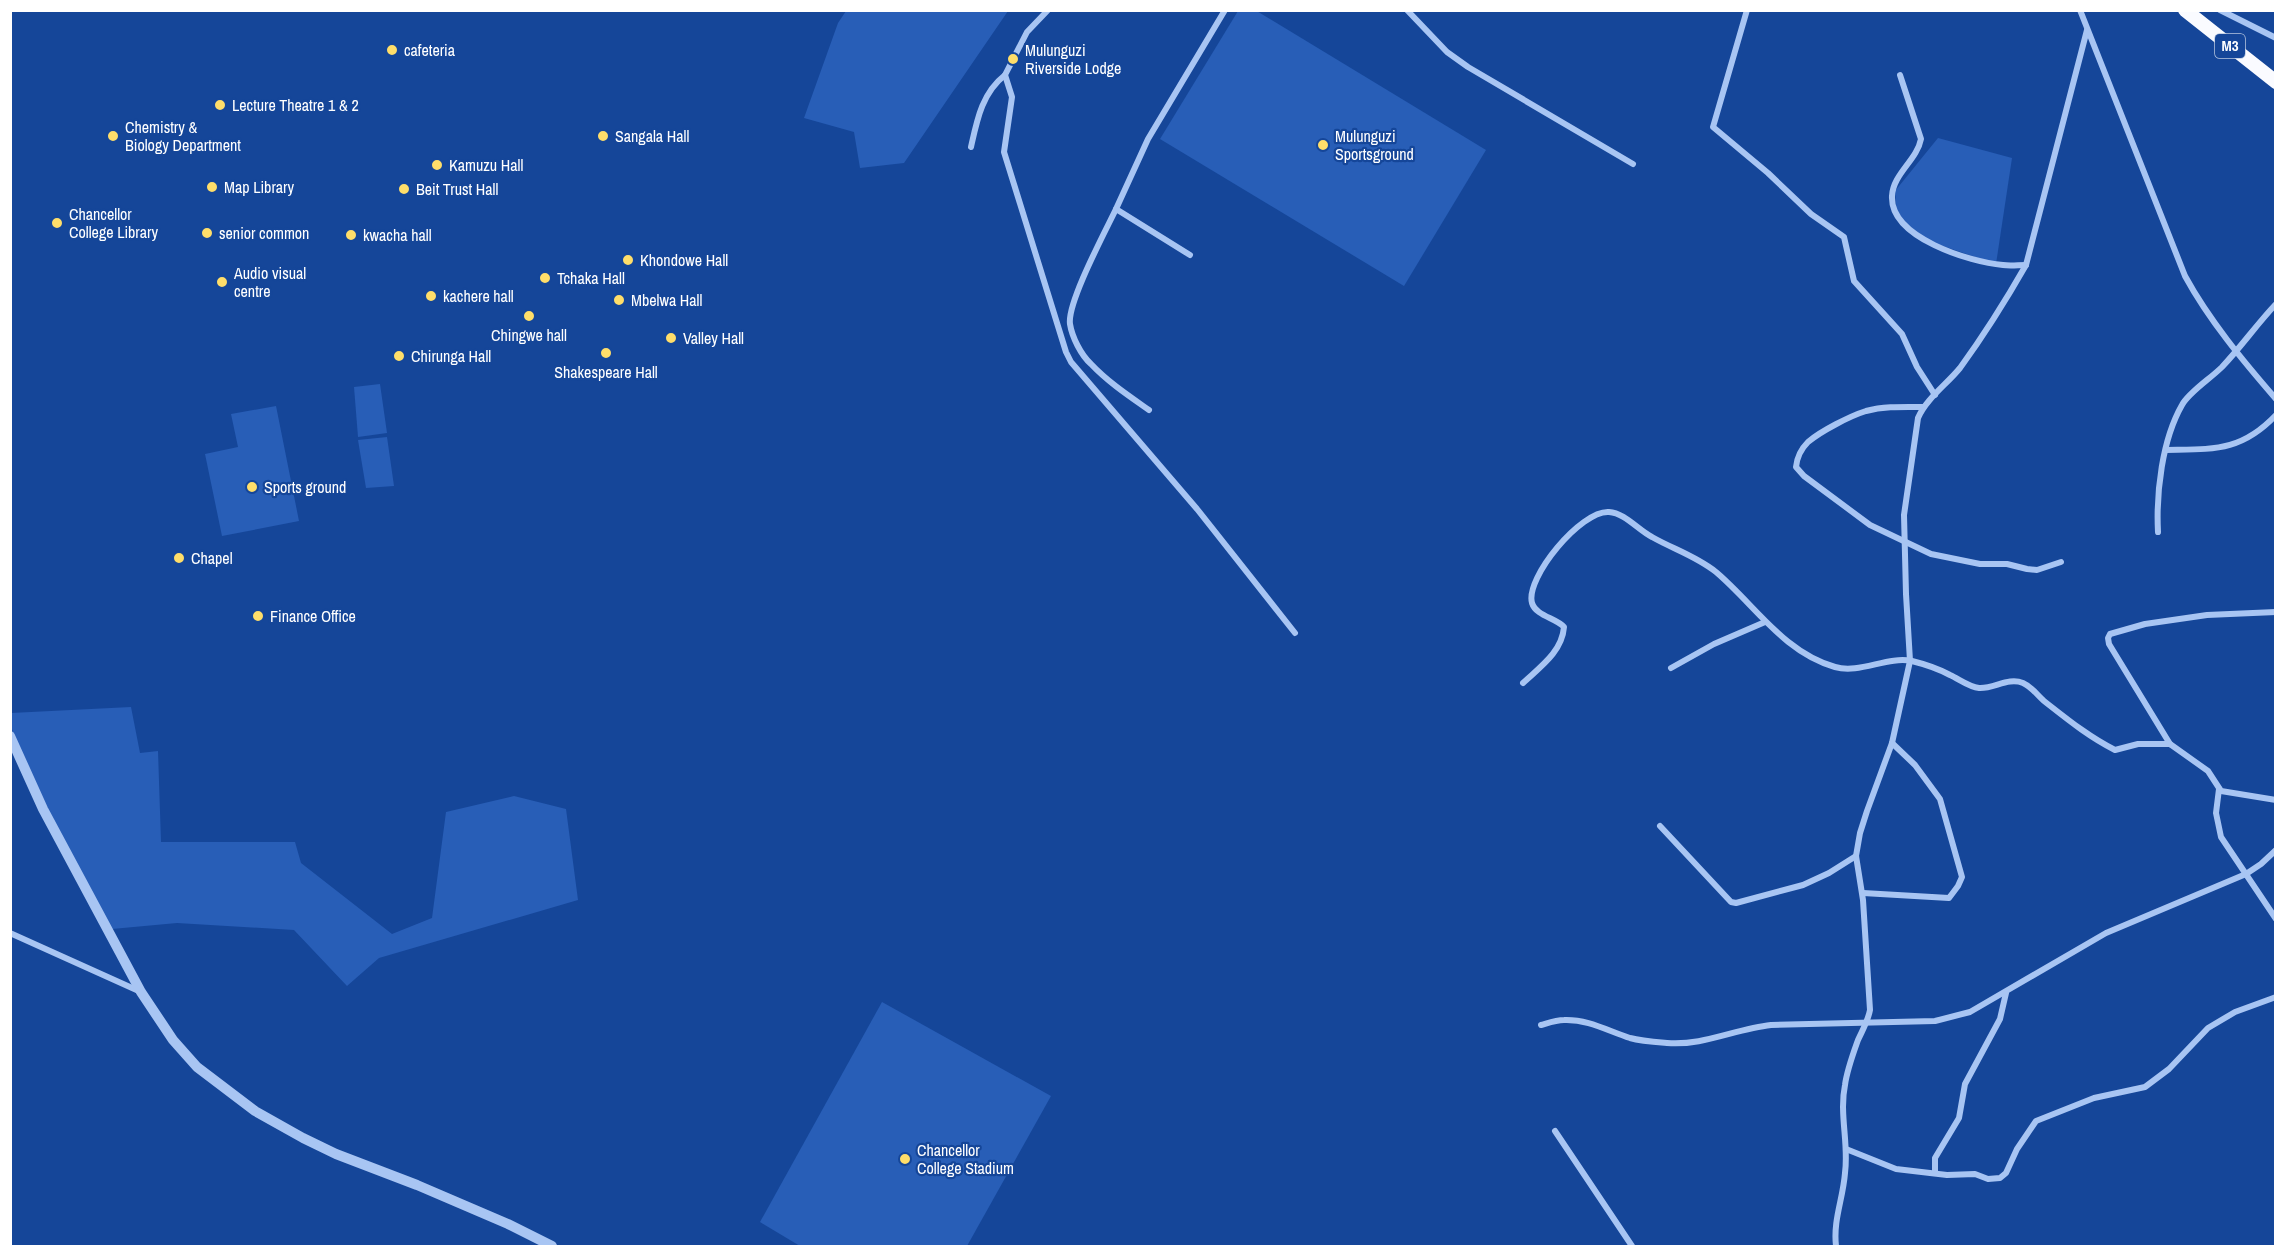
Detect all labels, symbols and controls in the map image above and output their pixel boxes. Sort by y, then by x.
road number: M3 [2215,34,2245,58]
place label: cafeteria [404,39,456,61]
place label: Mulunguzi Riverside Lodge [1025,39,1121,79]
marker: cafeteria [385,43,399,57]
marker: Mulunguzi Riverside Lodge [1006,52,1020,66]
place label: Lecture Theatre 1 & 2 [232,94,359,116]
marker: Lecture Theatre 1 & 2 [213,98,227,112]
place label: Chemistry & Biology Department [125,116,241,156]
place label: Sangala Hall [615,125,689,147]
place label: Mulunguzi Sportsground [1335,125,1414,165]
marker: Chemistry & Biology Department [106,129,120,143]
marker: Sangala Hall [596,129,610,143]
marker: Mulunguzi Sportsground [1316,138,1330,152]
place label: Kamuzu Hall [449,154,523,176]
marker: Kamuzu Hall [430,158,444,172]
place label: Map Library [224,176,294,198]
place label: Beit Trust Hall [416,178,499,200]
marker: Map Library [205,180,219,194]
marker: Beit Trust Hall [397,182,411,196]
place label: Chancellor College Library [69,203,158,243]
marker: Chancellor College Library [50,216,64,230]
place label: senior common [219,222,309,244]
place label: kwacha hall [363,224,432,246]
marker: senior common [200,226,214,240]
marker: kwacha hall [344,228,358,242]
place label: Khondowe Hall [640,249,728,271]
marker: Khondowe Hall [621,253,635,267]
place label: Audio visual centre [233,262,306,302]
place label: Tchaka Hall [557,267,625,289]
marker: Tchaka Hall [538,271,552,285]
marker: Audio visual centre [215,275,229,289]
place label: kachere hall [443,285,514,307]
marker: kachere hall [424,289,438,303]
place label: Mbelwa Hall [631,289,703,311]
marker: Mbelwa Hall [612,293,626,307]
marker: Chingwe hall [522,309,536,323]
place label: Chingwe hall [491,324,567,346]
place label: Valley Hall [683,327,744,349]
marker: Valley Hall [664,331,678,345]
place label: Chirunga Hall [411,345,491,367]
marker: Shakespeare Hall [599,346,613,360]
marker: Chirunga Hall [392,349,406,363]
place label: Shakespeare Hall [554,361,658,383]
place label: Sports ground [264,476,346,498]
marker: Sports ground [245,480,259,494]
place label: Chapel [191,547,233,569]
marker: Chapel [172,551,186,565]
place label: Finance Office [270,605,356,627]
marker: Finance Office [251,609,265,623]
place label: Chancellor College Stadium [917,1139,1014,1179]
marker: Chancellor College Stadium [898,1152,912,1166]

